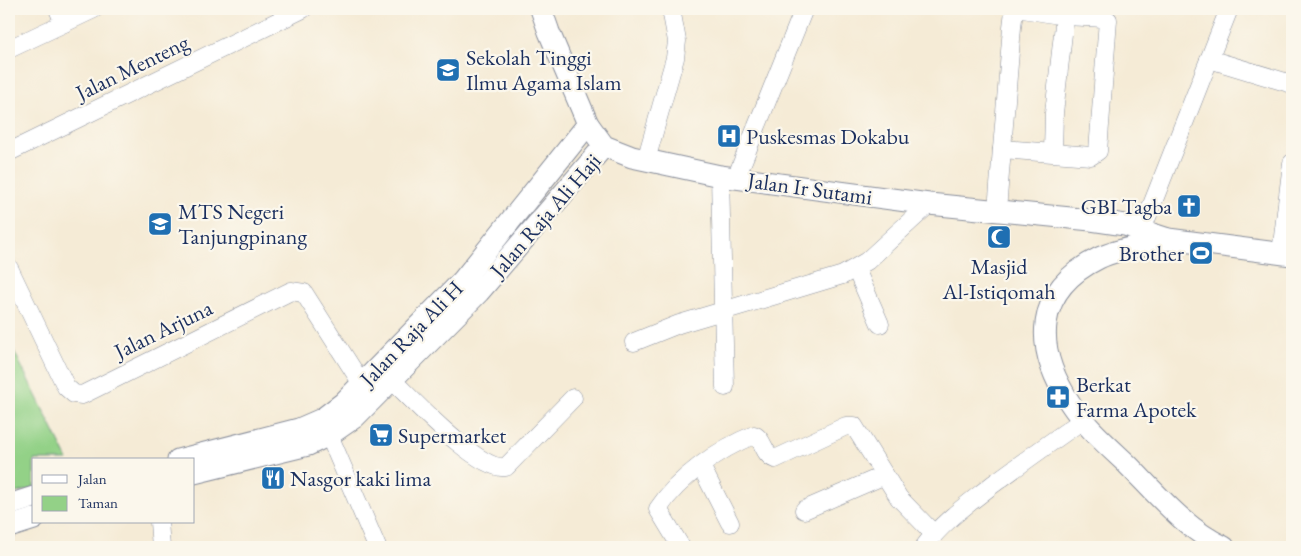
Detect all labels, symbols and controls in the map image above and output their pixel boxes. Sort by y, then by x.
street label: Jalan Menteng [69,27,194,108]
place label: Sekolah Tinggi Ilmu Agama Islam [466,43,622,97]
school or university icon: Sekolah Tinggi Ilmu Agama Islam [435,57,461,83]
place label: Puskesmas Dokabu [746,122,910,151]
hospital icon: Puskesmas Dokabu [716,123,742,149]
street label: Jalan Raja Ali Haji [482,147,607,285]
street label: Jalan Ir Sutami [744,165,874,212]
place label: GBI Tagba [1081,192,1172,221]
church icon: GBI Tagba [1176,193,1202,219]
place label: MTS Negeri Tanjungpinang [178,197,307,251]
school or university icon: MTS Negeri Tanjungpinang [147,211,173,237]
mosque icon: Masjid Al-Istiqomah [986,224,1012,250]
place label: Brother [1119,239,1185,268]
sports icon: Brother [1188,240,1214,266]
place label: Masjid Al-Istiqomah [941,252,1056,306]
street label: Jalan Raja Ali H [352,274,469,394]
street label: Jalan Arjuna [107,293,217,367]
place label: Berkat Farma Apotek [1076,370,1197,424]
pharmacy icon: Berkat Farma Apotek [1045,384,1071,410]
place label: Supermarket [398,421,506,450]
supermarket icon: Supermarket [368,422,394,448]
legend [32,458,195,524]
place label: Nasgor kaki lima [290,464,432,493]
restaurant icon: Nasgor kaki lima [260,465,286,491]
text: Jalan [76,469,107,488]
text: Taman [78,493,118,512]

